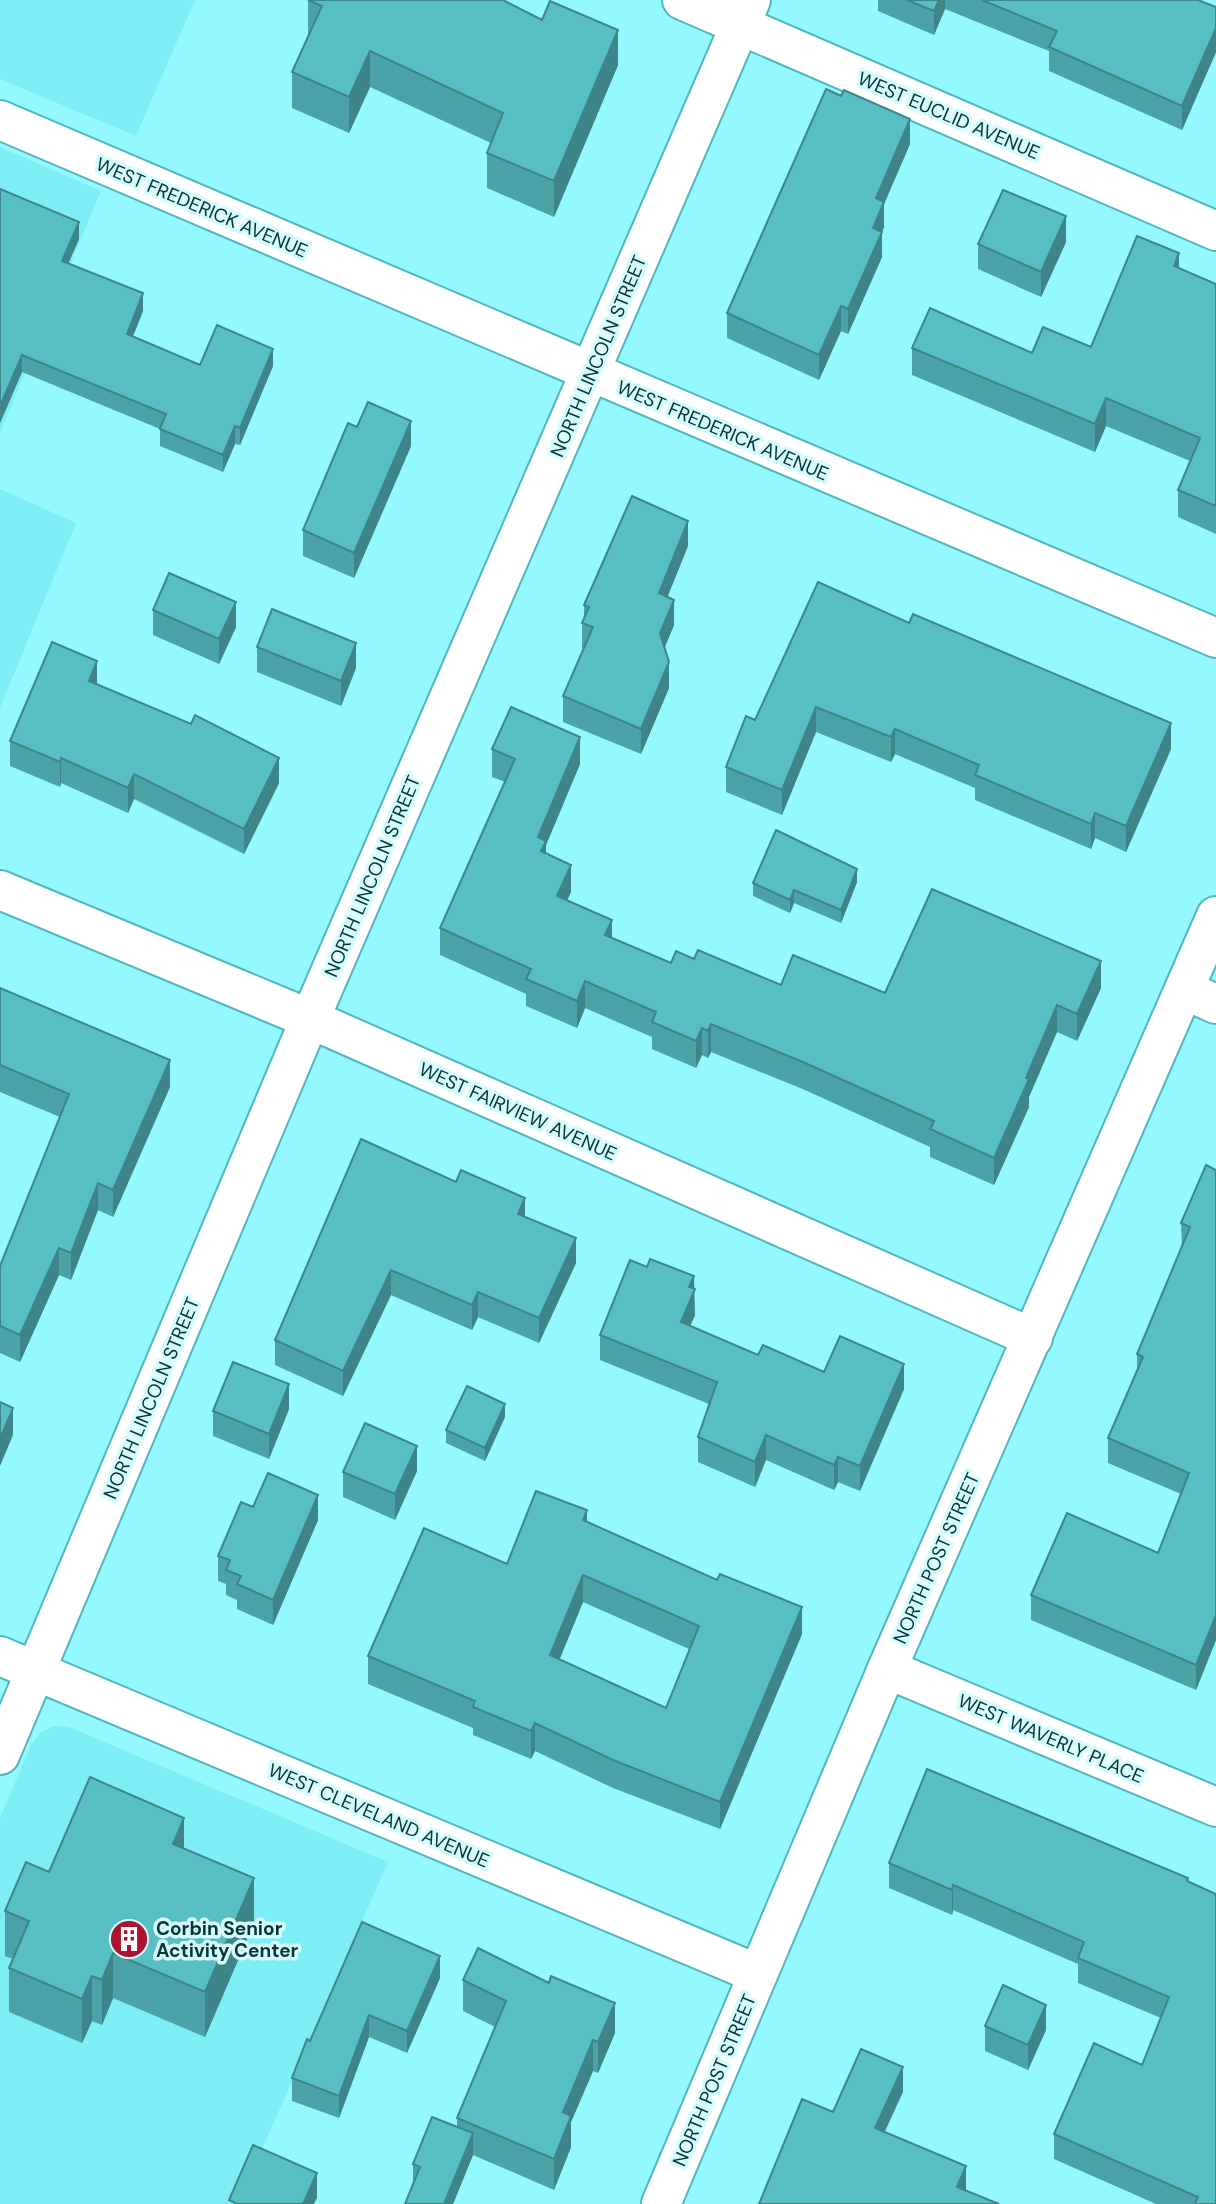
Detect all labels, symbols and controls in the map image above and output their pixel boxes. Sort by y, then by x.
street label: WEST EUCLID AVENUE [854,66,1044,165]
street label: WEST FREDERICK AVENUE [92,151,311,263]
street label: NORTH LINCOLN STREET [545,251,652,461]
street label: WEST FREDERICK AVENUE [613,374,832,486]
street label: NORTH LINCOLN STREET [319,771,426,981]
street label: WEST FAIRVIEW AVENUE [415,1057,621,1166]
street label: NORTH LINCOLN STREET [98,1293,205,1503]
street label: NORTH POST STREET [887,1468,986,1648]
street label: WEST WAVERLY PLACE [954,1688,1148,1789]
street label: WEST CLEVELAND AVENUE [264,1757,493,1873]
place label: Corbin Senior Activity Center [156,1916,299,1963]
building icon: Corbin Senior Activity Center [108,1918,150,1960]
street label: NORTH POST STREET [667,1990,762,2170]

